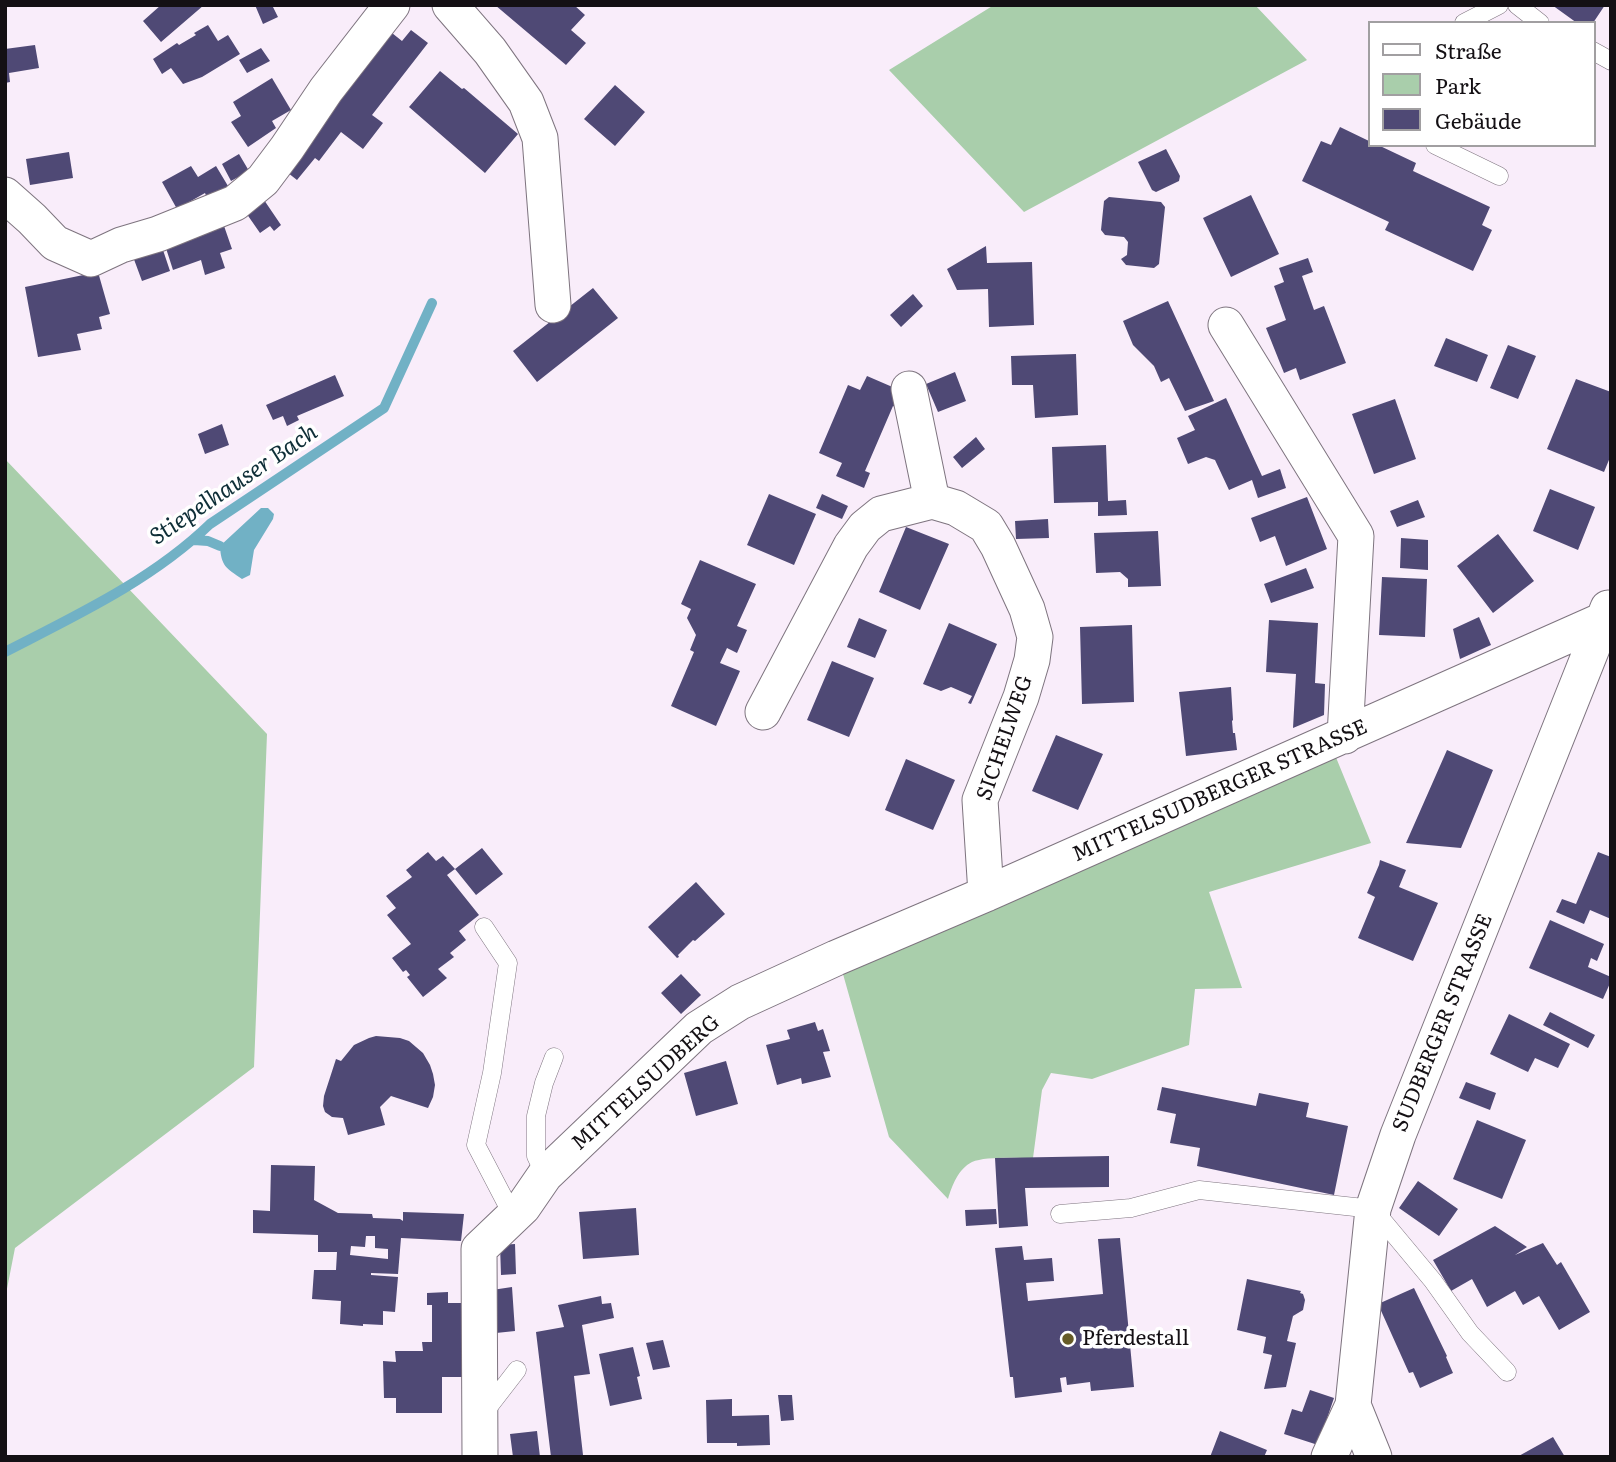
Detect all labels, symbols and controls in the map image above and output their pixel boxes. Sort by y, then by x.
legend [1368,21,1595,147]
text: Straße [1435,34,1502,65]
text: Park [1435,69,1481,100]
text: Gebäude [1435,104,1521,135]
water label: Stiepelhauser Bach [145,419,323,551]
street label: SICHELWEG [972,672,1038,804]
street label: MITTELSUDBERGER STRASSE [1069,714,1371,868]
street label: SUDBERGER STRASSE [1388,910,1498,1136]
street label: MITTELSUDBERG [567,1010,725,1156]
place label: Pferdestall [1082,1326,1189,1352]
marker: Pferdestall [1060,1331,1076,1347]

